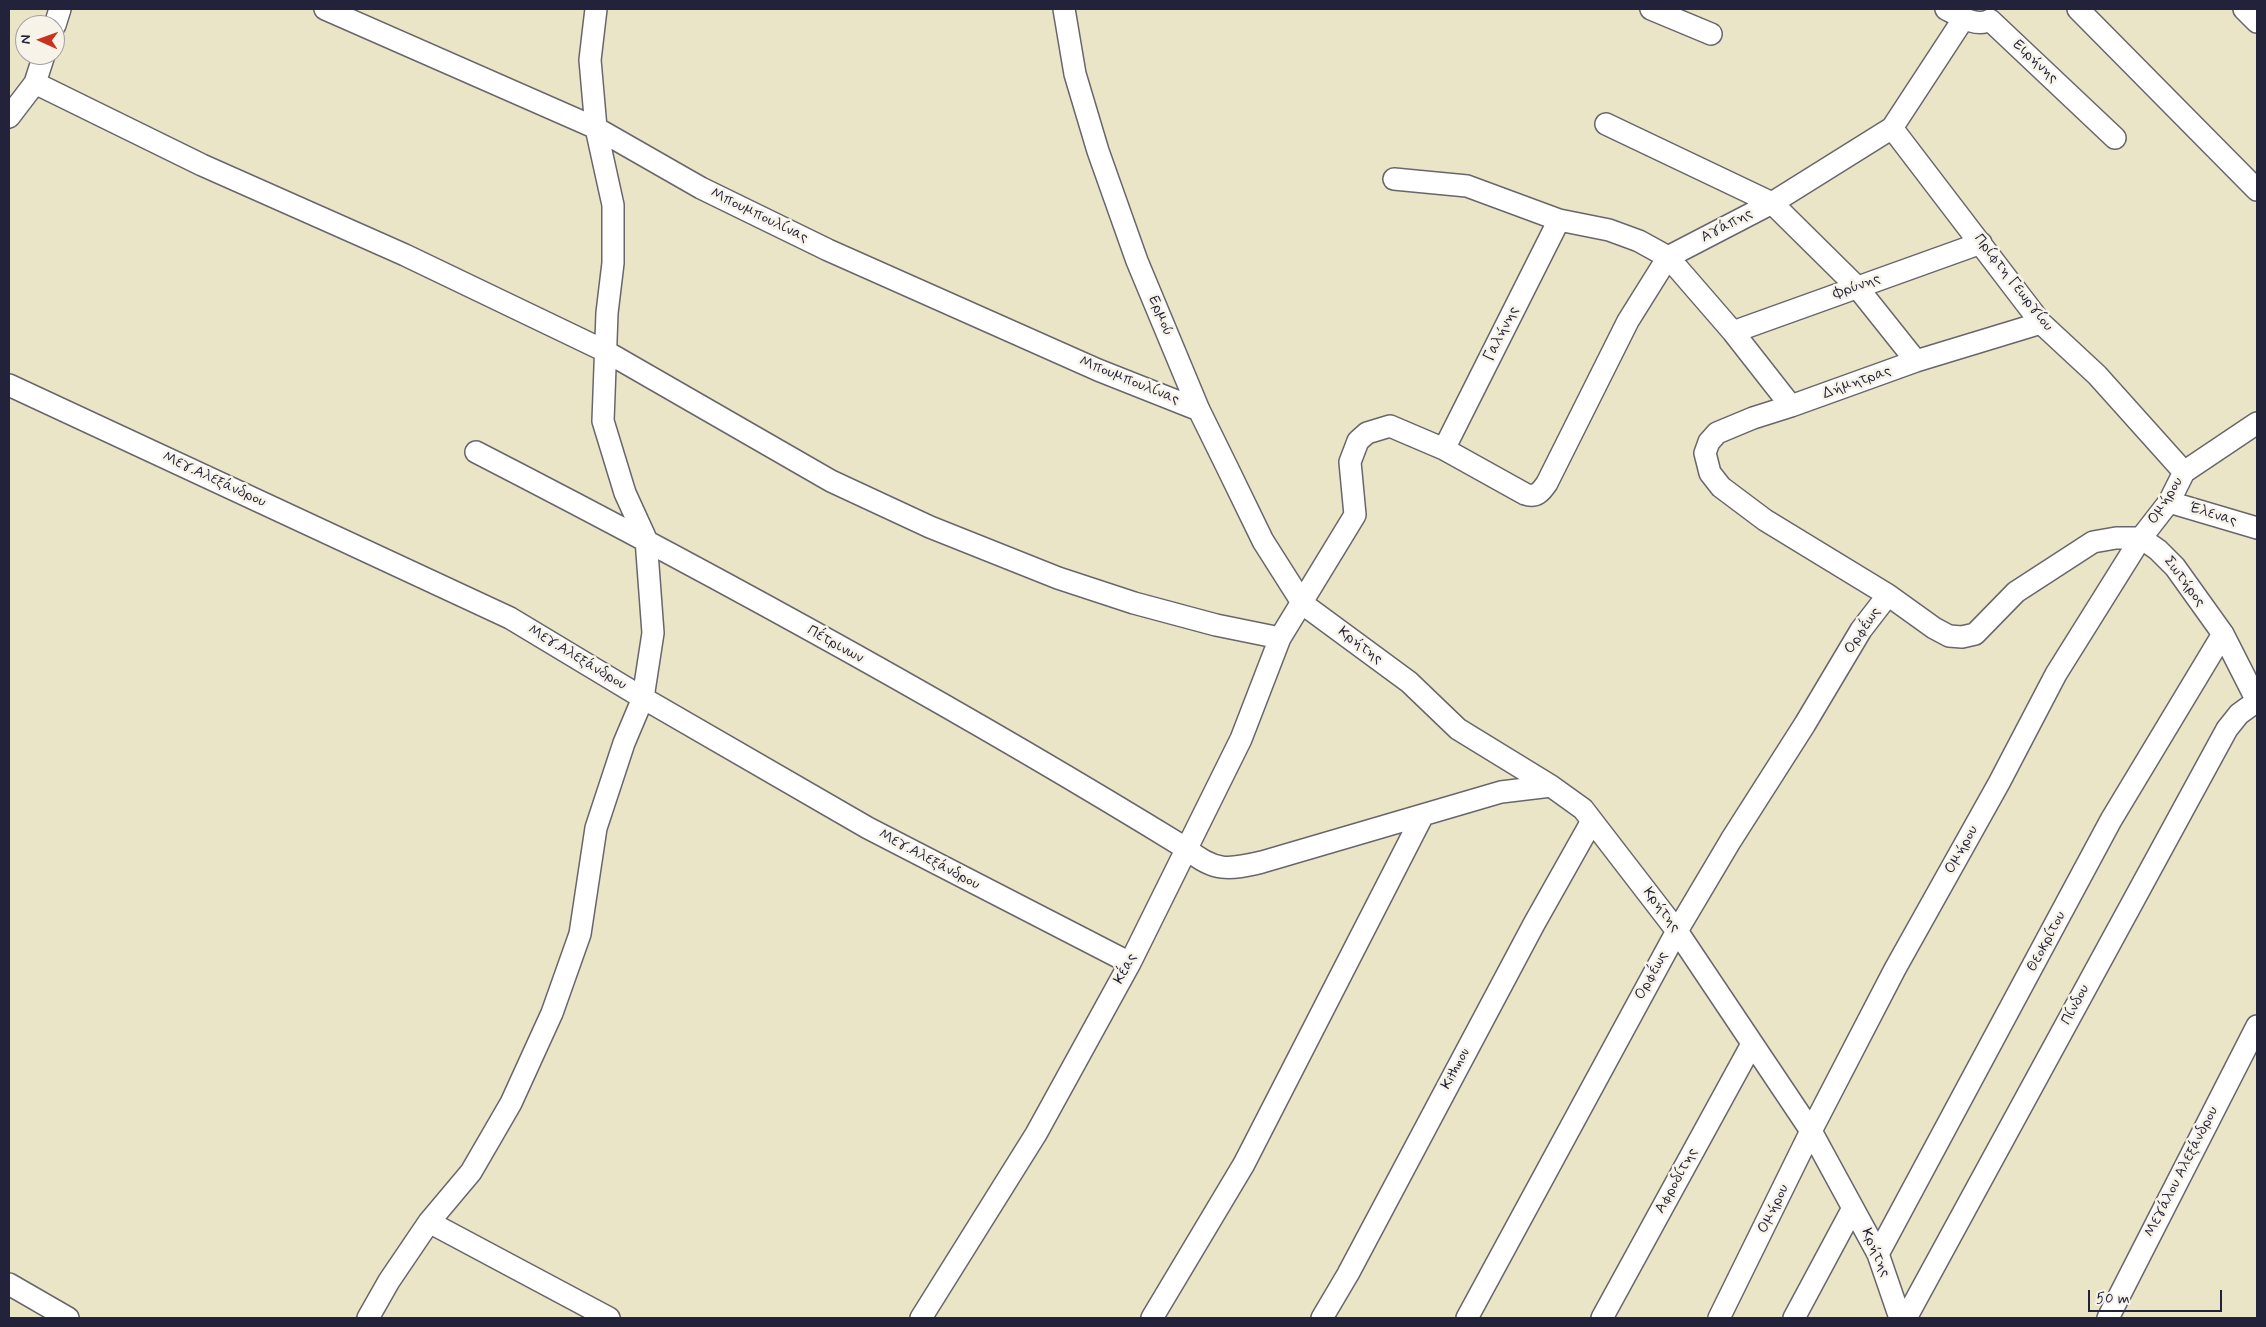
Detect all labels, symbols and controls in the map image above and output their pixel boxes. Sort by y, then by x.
north arrow [15,15,65,65]
text: N [17,35,35,44]
street label: Ειρήνης [2009,36,2061,88]
street label: Μπουμπουλίνας [707,185,811,247]
street label: Αγάπης [1698,205,1756,247]
street label: Πρίφτη Γεωργίου [1970,231,2056,335]
street label: Φρύνης [1831,270,1883,304]
street label: Ερμού [1144,293,1176,339]
street label: Γαλήνης [1481,304,1523,364]
street label: Μπουμπουλίνας [1076,353,1182,409]
street label: Δήμητρας [1820,362,1894,404]
street label: Μεγ.Αλεξάνδρου [159,448,269,512]
street label: Ομήρου [2144,474,2188,528]
street label: Έλενας [2187,499,2239,531]
street label: Σωτήρος [2159,553,2209,611]
street label: Ορφέως [1841,604,1885,658]
street label: Μεγ.Αλεξάνδρου [524,621,630,695]
street label: Πέτρινων [804,622,866,668]
street label: Κρήτης [1334,623,1386,669]
street label: Ομήρου [1941,823,1983,877]
street label: Μεγ.Αλεξάνδρου [875,826,983,894]
street label: Κρήτης [1638,884,1684,936]
street label: Θεοκρίτου [2024,909,2070,975]
street label: Ορφέως [1631,949,1673,1003]
street label: Κέας [1111,951,1141,987]
street label: Πίνδου [2058,982,2094,1028]
street label: Κithnou [1438,1045,1474,1093]
street label: Μεγάλου Αλεξάνδρου [2141,1104,2223,1240]
street label: Αφροδίτης [1652,1145,1702,1217]
street label: Ομήρου [1754,1181,1794,1237]
street label: Κρήτης [1856,1226,1894,1280]
scale bar [2091,1280,2225,1312]
text: 50 m [2096,1289,2130,1309]

